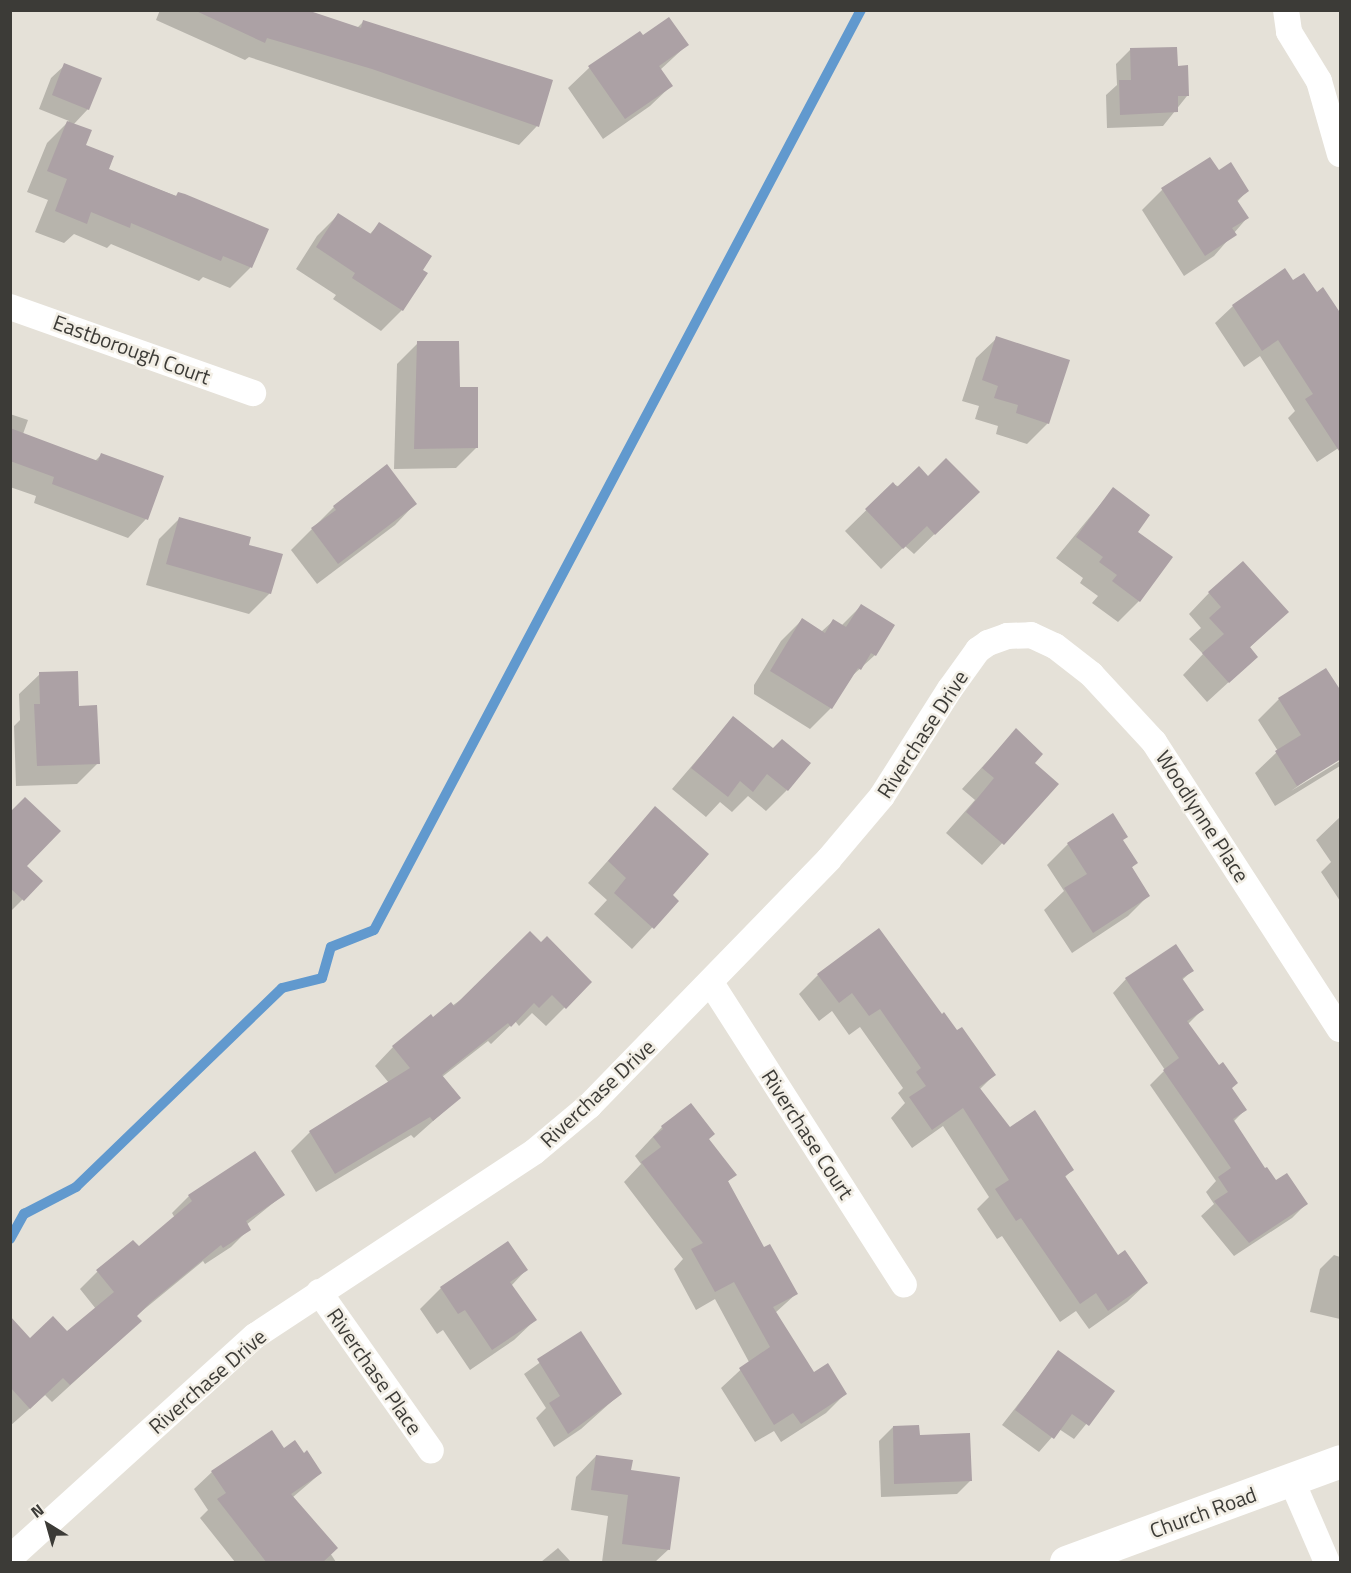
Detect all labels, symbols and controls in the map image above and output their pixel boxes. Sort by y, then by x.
street label: Eastborough Court [50,309,214,389]
street label: Riverchase Drive [871,666,973,802]
street label: Woodlynne Place [1151,746,1255,886]
street label: Riverchase Drive [535,1034,659,1152]
street label: Riverchase Court [757,1065,859,1203]
street label: Riverchase Place [322,1303,428,1439]
street label: Riverchase Drive [143,1323,271,1439]
street label: Church Road [1146,1481,1260,1543]
north arrow [18,1495,78,1555]
text: N [26,1498,49,1524]

